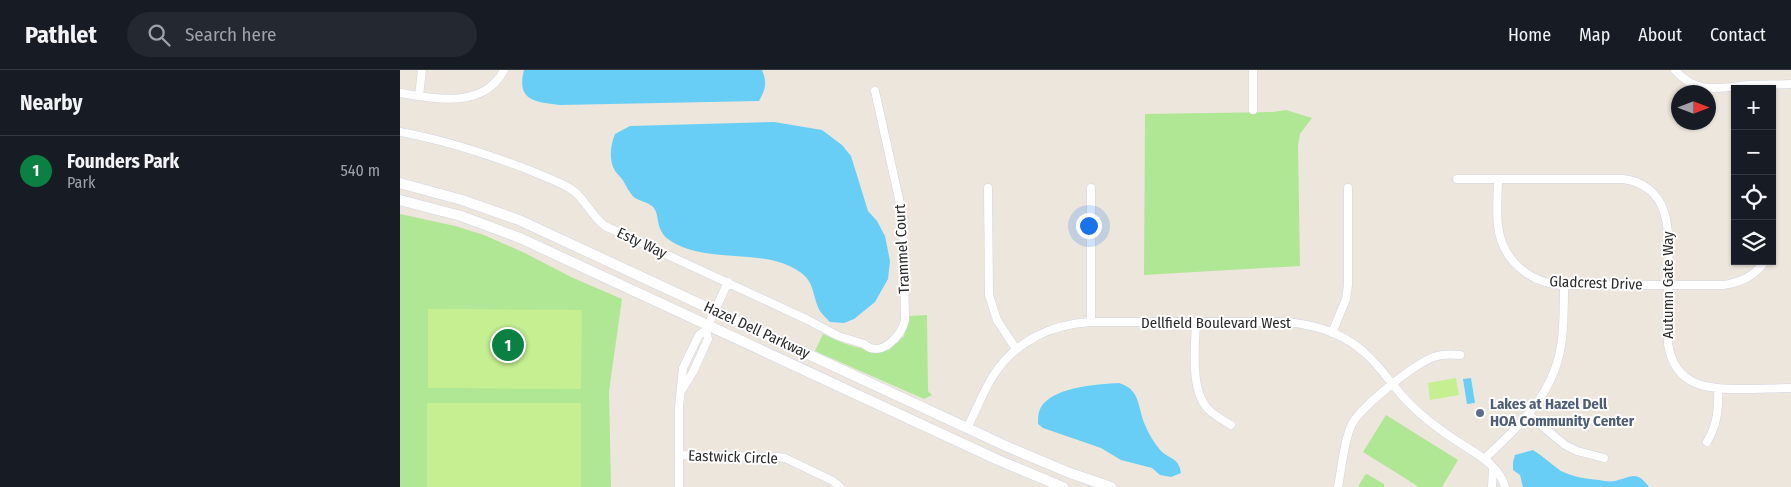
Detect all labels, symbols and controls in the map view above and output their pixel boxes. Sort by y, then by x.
search box [127,12,477,57]
text: Pathlet [25,21,97,49]
icon: search [145,21,173,49]
text: Search here [185,23,276,46]
text: Home [1508,24,1551,46]
text: Map [1579,24,1610,46]
text: About [1638,24,1682,46]
text: Contact [1710,24,1766,46]
north arrow [1671,85,1716,130]
map controls [1731,85,1776,265]
button: + [1731,85,1776,130]
text: Nearby [20,90,82,116]
button: − [1731,130,1776,175]
text: Founders Park [67,150,179,173]
text: 1 [33,161,39,180]
text: 540 m [341,161,380,180]
text: Park [67,173,95,192]
button: locate [1731,175,1776,220]
street label: Trammel Court [891,204,913,294]
your location [1076,213,1102,239]
button: layers [1731,220,1776,265]
street label: Esty Way [614,224,670,262]
street label: Autumn Gate Way [1659,231,1677,339]
street label: Gladcrest Drive [1549,272,1643,294]
street label: Hazel Dell Parkway [701,298,813,363]
street label: Dellfield Boulevard West [1141,314,1291,332]
pin: 1 [492,326,524,364]
place label: Lakes at Hazel Dell HOA Community Center [1490,395,1635,430]
marker: Lakes at Hazel Dell HOA Community Center [1474,407,1486,419]
street label: Eastwick Circle [688,446,778,468]

